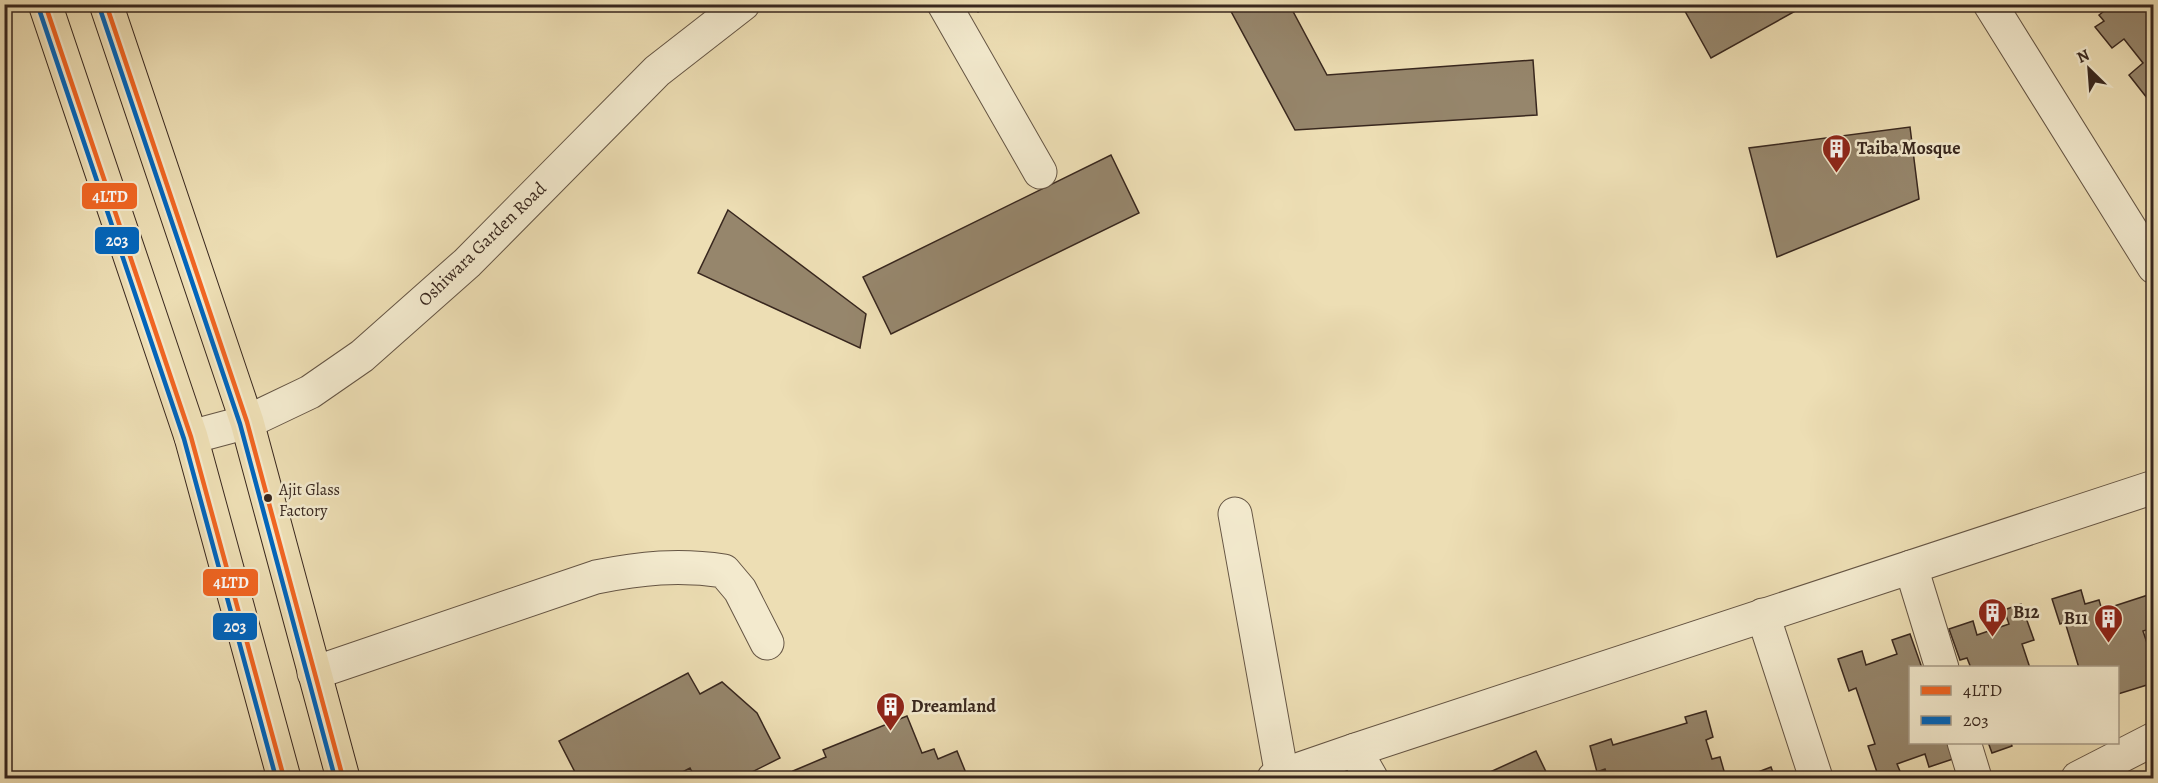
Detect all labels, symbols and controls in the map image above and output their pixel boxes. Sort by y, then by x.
north arrow [2059,39,2119,99]
text: N [2073,44,2093,69]
building icon: Taiba Mosque [1820,132,1852,174]
place label: Taiba Mosque [1857,136,1961,160]
street label: Oshiwara Garden Road [413,176,551,311]
line badge: 4LTD [81,182,138,210]
text: 4LTD [92,186,128,208]
line badge: 203 [94,226,140,255]
text: 203 [106,230,128,252]
place label: Ajit Glass Factory [278,479,340,522]
marker: Ajit Glass Factory [262,492,274,504]
line badge: 4LTD [202,568,259,597]
text: 4LTD [213,572,249,594]
building icon: B12 [1976,596,2008,638]
place label: B12 [2013,600,2040,624]
building icon: B11 [2093,602,2125,644]
place label: B11 [2064,606,2089,630]
line badge: 203 [212,612,258,641]
text: 203 [224,616,246,638]
legend [1909,666,2119,744]
text: 4LTD [1963,678,2002,702]
building icon: Dreamland [874,690,906,732]
place label: Dreamland [911,694,996,718]
text: 203 [1963,708,1989,732]

